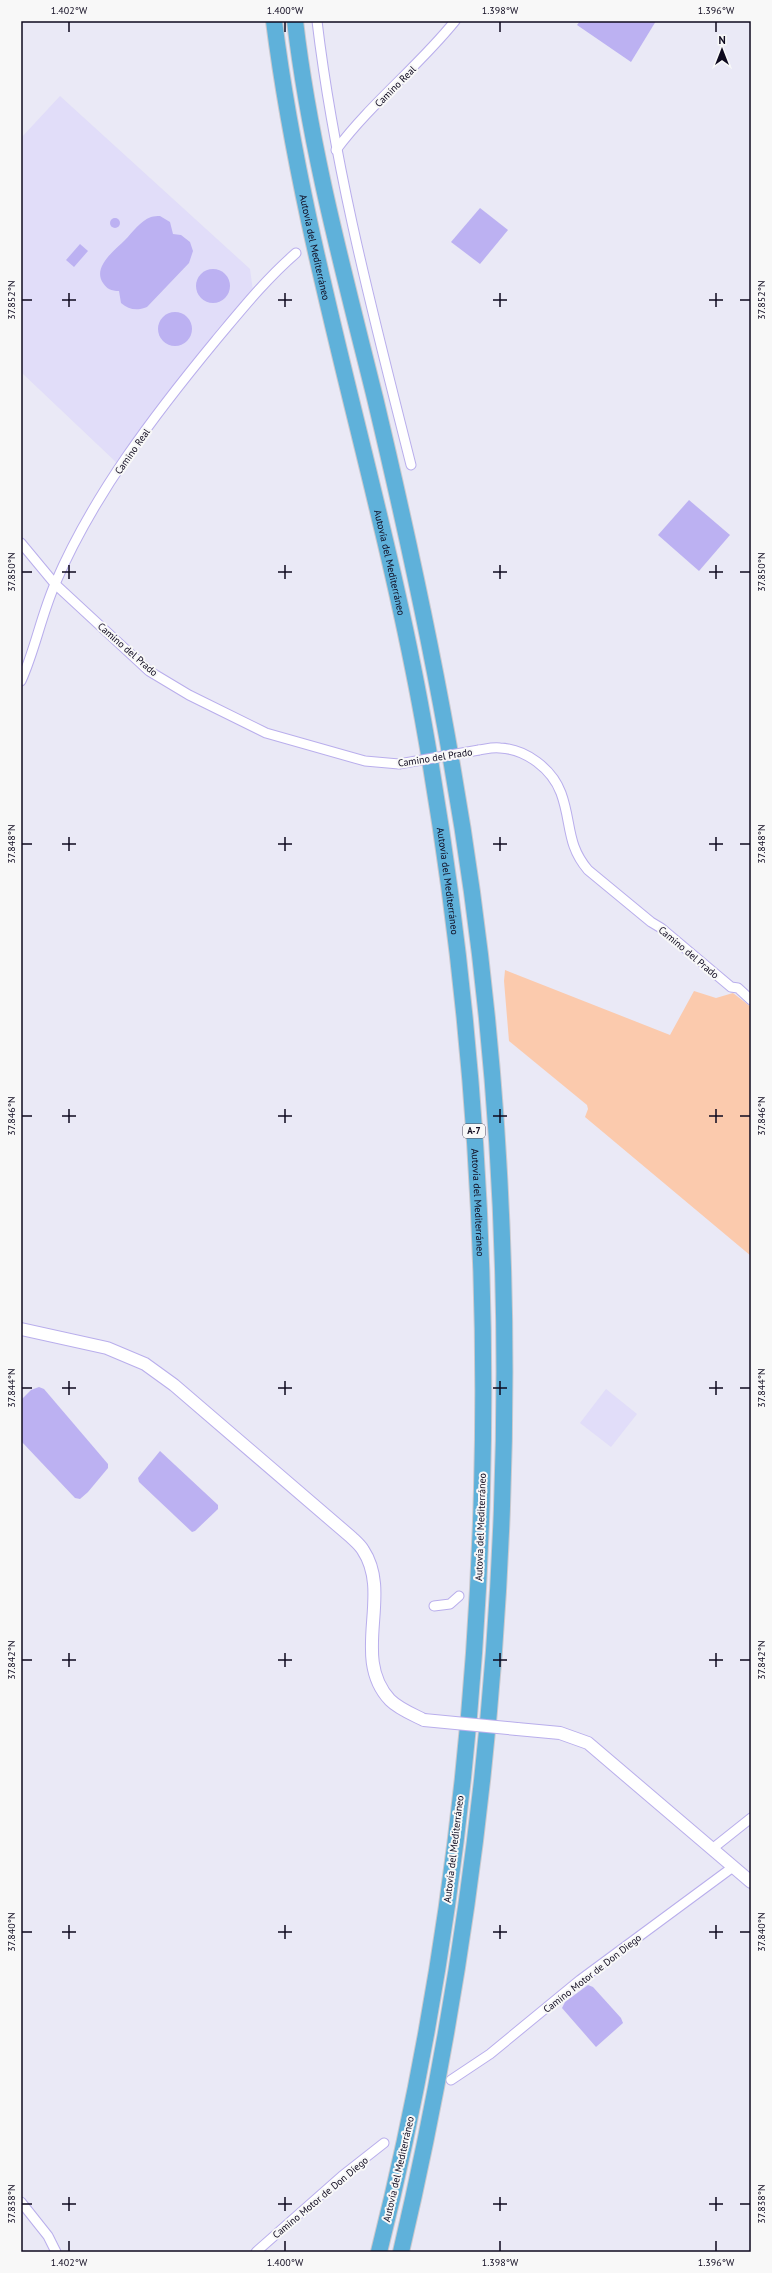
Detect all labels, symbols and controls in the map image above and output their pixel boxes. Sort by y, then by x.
text: 1.402°W [51,4,88,17]
text: 1.400°W [267,4,304,17]
text: 1.398°W [482,4,519,17]
text: 1.396°W [698,4,735,17]
north arrow [702,30,742,70]
text: N [718,33,726,47]
street label: Camino Real [372,63,419,110]
street label: Autovía del Mediterráneo [297,193,333,302]
text: 37.852°N [5,280,18,320]
text: 37.852°N [755,280,768,320]
street label: Camino Real [112,426,153,477]
street label: Autovía del Mediterráneo [371,508,408,617]
text: 37.850°N [5,552,18,592]
text: 37.850°N [755,552,768,592]
street label: Camino del Prado [95,620,160,679]
street label: Camino del Prado [397,745,473,770]
text: 37.848°N [5,824,18,864]
text: 37.848°N [755,824,768,864]
street label: Autovía del Mediterráneo [434,827,461,935]
street label: Camino del Prado [656,923,722,982]
text: 37.846°N [5,1096,18,1136]
text: 37.846°N [755,1096,768,1136]
road number: A-7 [463,1124,485,1138]
street label: Autovía del Mediterráneo [468,1148,487,1257]
text: 37.844°N [5,1368,18,1408]
text: 37.844°N [755,1368,768,1408]
street label: Autovía del Mediterráneo [472,1473,489,1581]
text: 37.842°N [5,1640,18,1680]
text: 37.842°N [755,1640,768,1680]
street label: Autovía del Mediterráneo [440,1795,467,1903]
text: 37.840°N [5,1912,18,1952]
text: 37.840°N [755,1912,768,1952]
street label: Camino Motor de Don Diego [541,1931,644,2016]
street label: Autovía del Mediterráneo [380,2115,417,2223]
street label: Camino Motor de Don Diego [270,2154,371,2241]
text: 37.838°N [5,2184,18,2224]
text: 37.838°N [755,2184,768,2224]
text: 1.402°W [51,2256,88,2269]
text: 1.400°W [267,2256,304,2269]
text: 1.398°W [482,2256,519,2269]
text: 1.396°W [698,2256,735,2269]

